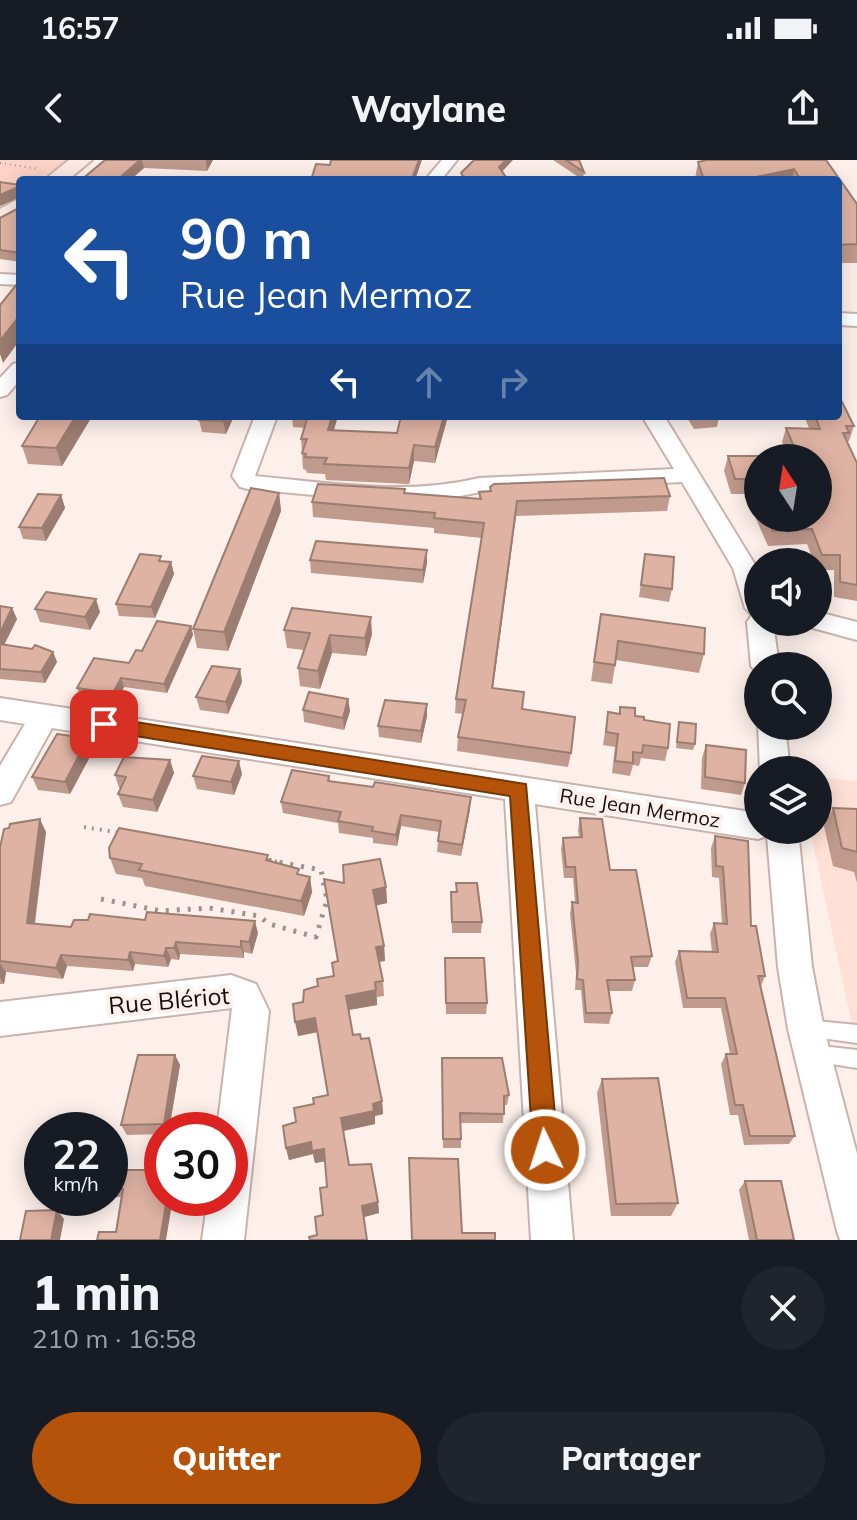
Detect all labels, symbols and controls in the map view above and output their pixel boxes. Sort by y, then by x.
text: 16:57 [40,9,119,47]
icon: back [32,86,76,130]
text: Waylane [351,86,506,131]
icon: share [781,86,825,130]
text: 90 m [180,203,313,273]
icon: left [48,208,152,312]
text: Rue Jean Mermoz [180,272,472,317]
icon: left [323,360,367,404]
icon: ahead [407,360,451,404]
icon: right [491,360,535,404]
north arrow [744,444,832,532]
map controls [744,444,832,844]
button: sound [744,548,832,636]
button: search [744,652,832,740]
pin [70,690,138,758]
icon: arrive [82,702,126,746]
button: layers [744,756,832,844]
street label: Rue Jean Mermoz [558,782,722,833]
street label: Rue Blériot [107,980,231,1020]
position arrow [503,1108,587,1192]
speed limit sign: 30 [144,1112,248,1216]
text: 22 [52,1129,100,1179]
text: km/h [53,1171,99,1196]
text: 1 min [32,1262,161,1322]
button: close [741,1266,825,1350]
text: 210 m · 16:58 [32,1322,196,1355]
button: Quitter [32,1412,421,1504]
button: Partager [437,1412,825,1504]

